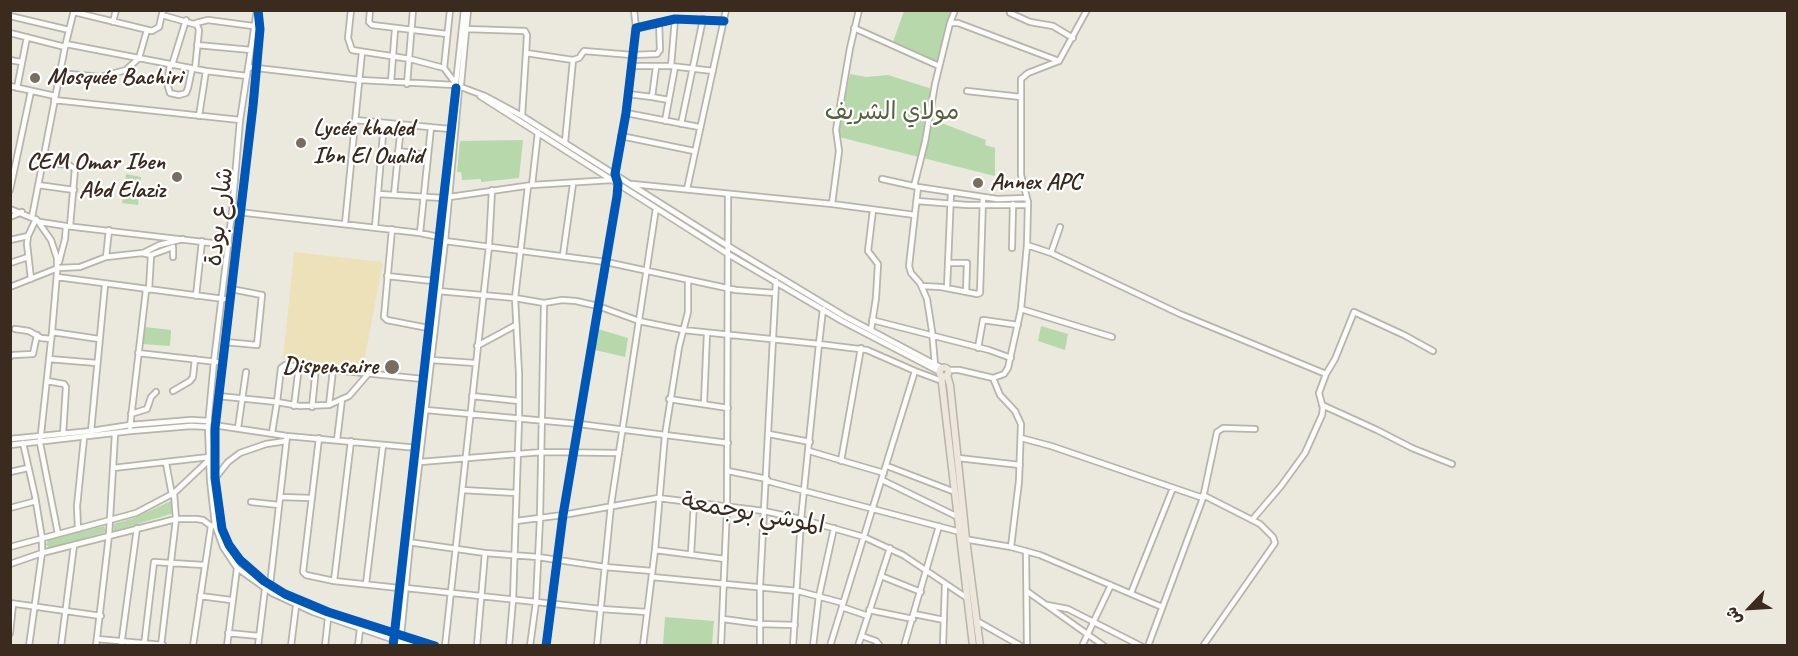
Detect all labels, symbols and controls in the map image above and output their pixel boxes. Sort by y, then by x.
place label: Mosquée Bachiri [47,64,182,92]
marker: Mosquée Bachiri [28,71,42,85]
park label: مولاي الشريف [825,99,959,127]
place label: Lycée khaled Ibn El Oualid [313,115,423,171]
marker: Lycée khaled Ibn El Oualid [294,136,308,150]
place label: CEM Omar Iben Abd Elaziz [27,149,165,205]
street label: شارع بودة [200,166,240,268]
place label: Annex APC [990,169,1081,197]
marker: CEM Omar Iben Abd Elaziz [170,170,184,184]
marker: Annex APC [971,176,985,190]
place label: Dispensaire [283,353,378,381]
marker: Dispensaire [383,358,401,376]
street label: الموشي بوجمعة [679,487,827,541]
north arrow [1720,578,1780,638]
text: ش [1721,603,1746,628]

